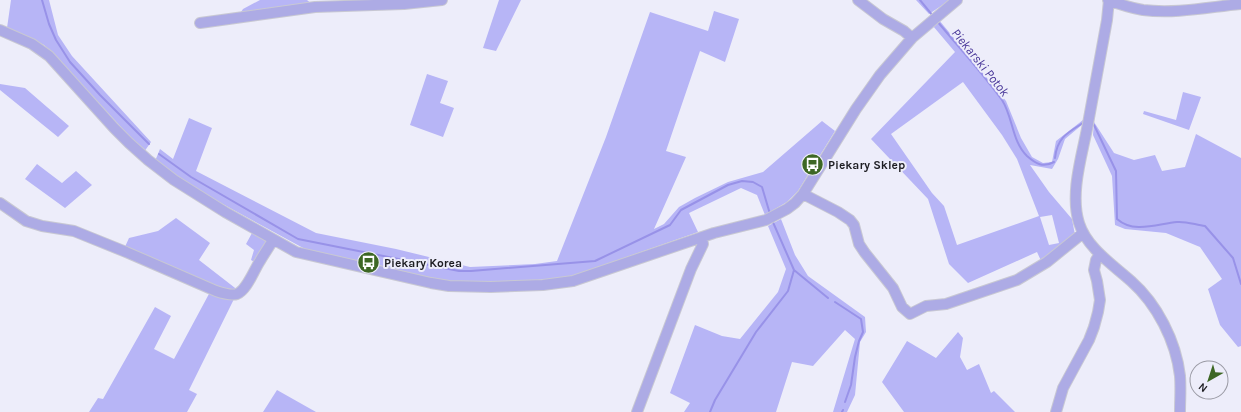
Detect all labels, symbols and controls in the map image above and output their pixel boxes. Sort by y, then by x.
water label: Piekarski Potok [949,25,1013,100]
bus stop icon: Piekary Sklep [800,152,826,178]
place label: Piekary Sklep [828,158,905,172]
bus stop icon: Piekary Korea [355,250,381,276]
place label: Piekary Korea [384,256,462,270]
north arrow [1189,360,1229,400]
text: N [1196,380,1210,395]

